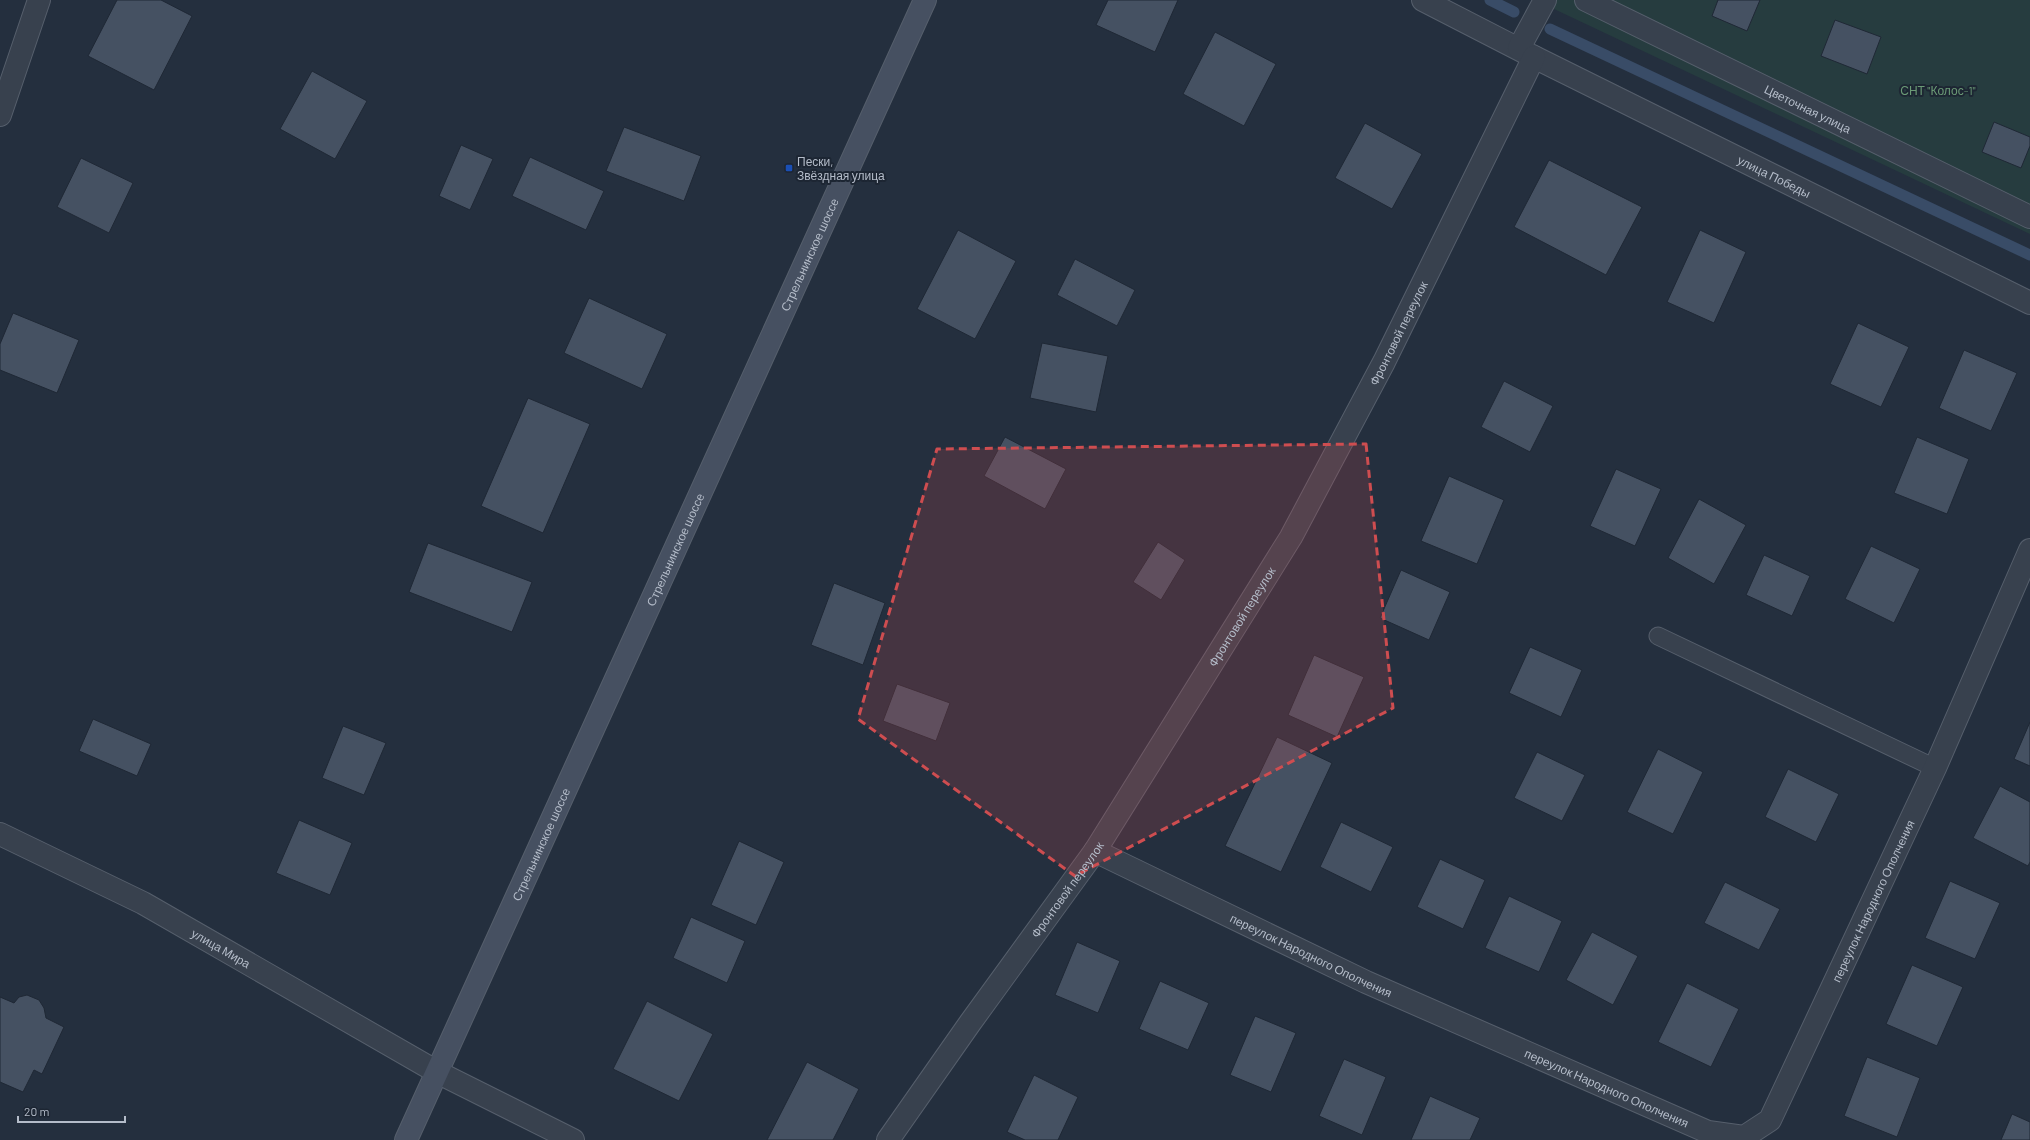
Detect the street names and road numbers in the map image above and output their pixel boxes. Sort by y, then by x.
street label: Цветочная улица [1762,81,1854,136]
street label: улица Победы [1735,152,1813,200]
street label: Стрельнинское шоссе [777,195,841,313]
street label: Фронтовой переулок [1366,278,1430,387]
street label: Стрельнинское шоссе [643,490,707,608]
street label: Фронтовой переулок [1205,564,1278,669]
street label: Стрельнинское шоссе [509,785,573,903]
street label: переулок Народного Ополчения [1829,817,1917,984]
street label: Фронтовой переулок [1028,838,1106,940]
street label: переулок Народного Ополчения [1228,911,1394,1000]
street label: улица Мира [189,926,253,971]
street label: переулок Народного Ополчения [1523,1046,1691,1130]

